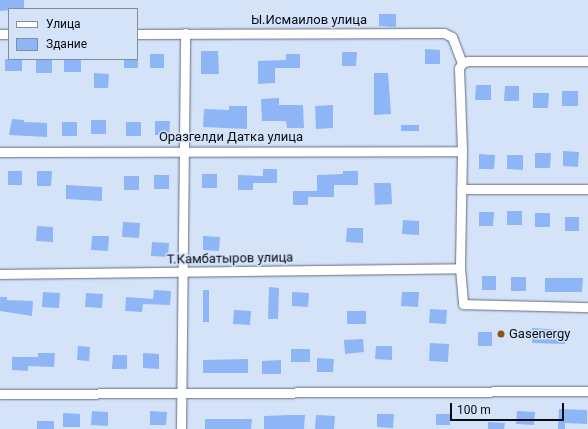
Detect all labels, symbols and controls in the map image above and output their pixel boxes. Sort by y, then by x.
legend [8,8,138,60]
street label: Ы.Исмаилов улица [251,12,367,28]
text: Улица [46,17,81,31]
text: Здание [46,37,87,51]
street label: Оразгелди Датка улица [159,129,303,145]
street label: Т.Камбатыров улица [167,250,293,268]
place label: Gasenergy [509,326,570,342]
marker: Gasenergy [496,329,506,339]
scale bar [452,395,566,421]
text: 100 m [457,403,491,417]

